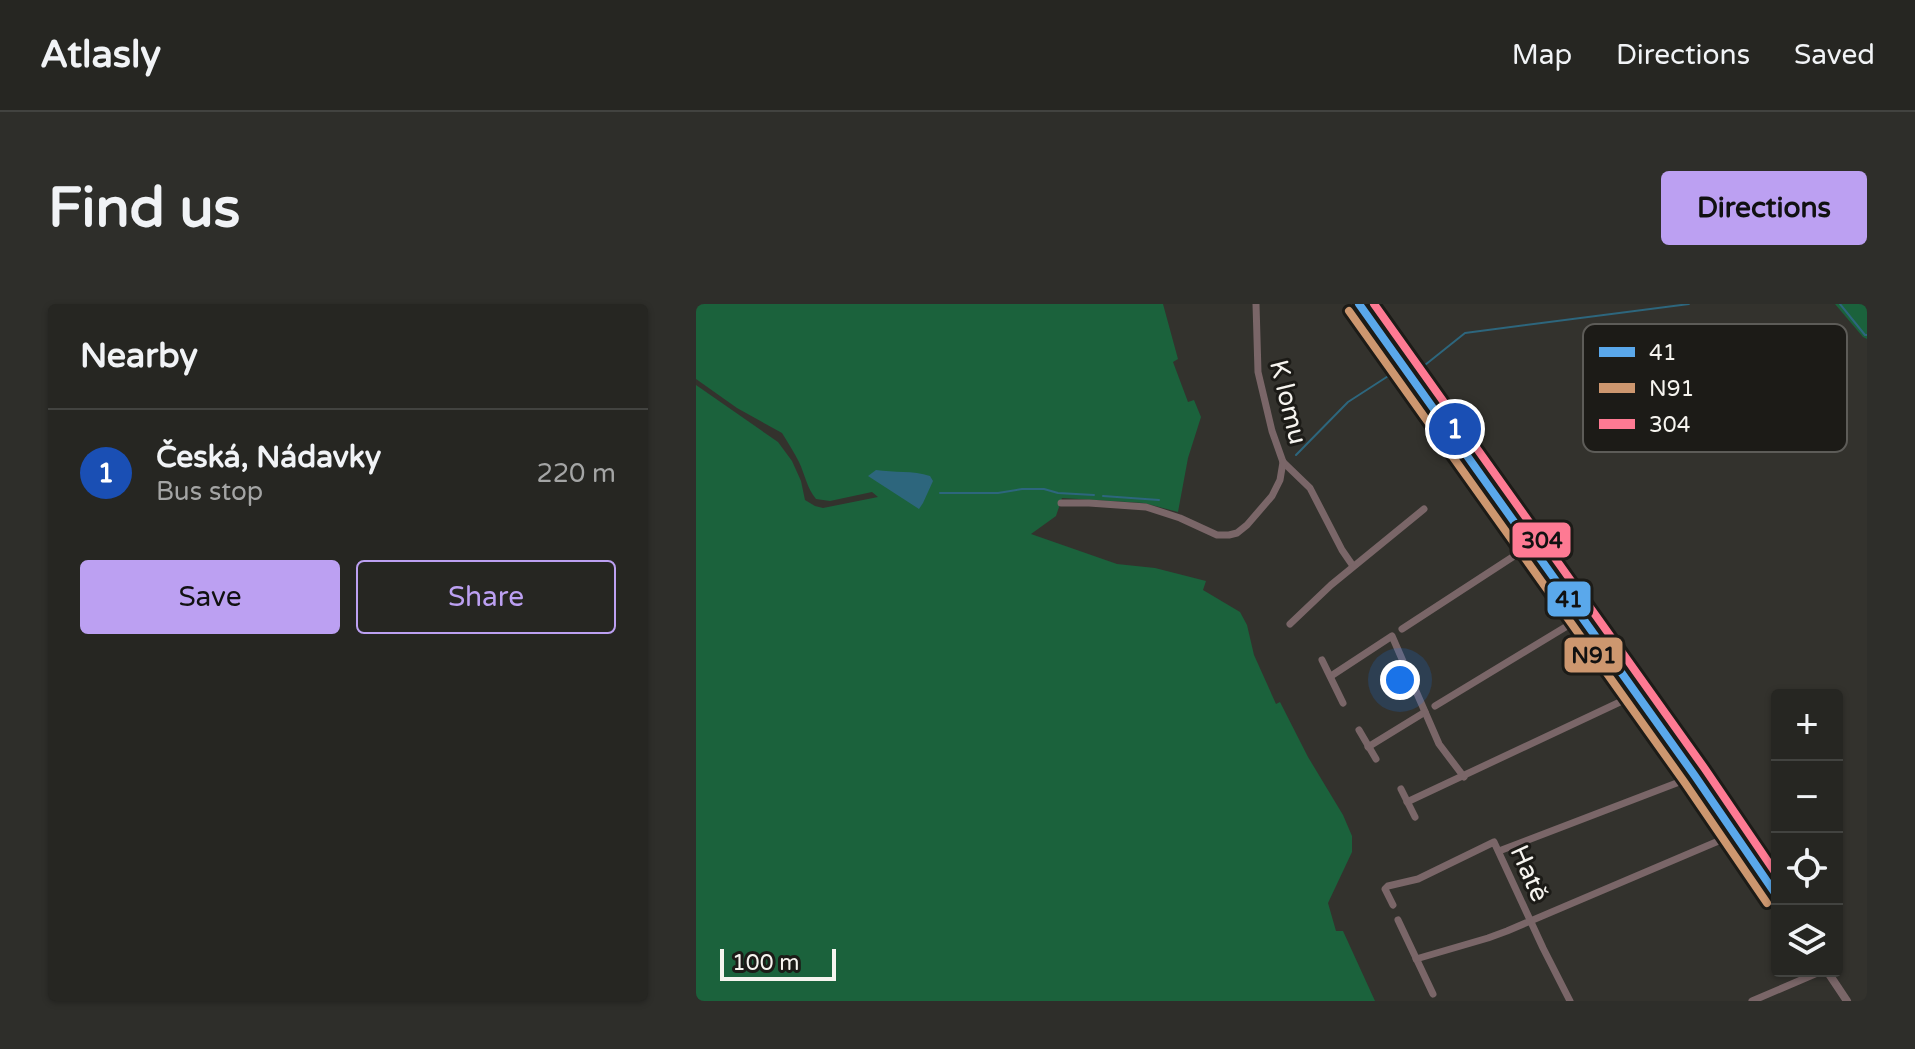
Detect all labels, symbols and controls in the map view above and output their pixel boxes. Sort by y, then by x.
text: Atlasly [40,32,161,78]
text: Map [1512,38,1572,72]
text: Directions [1616,38,1750,72]
text: Saved [1794,38,1875,72]
button: Directions [1661,171,1867,245]
text: Find us [48,175,240,242]
legend [1583,324,1847,452]
text: Nearby [80,336,198,377]
text: 41 [1649,340,1677,366]
street label: K lomu [1263,357,1314,448]
text: N91 [1649,376,1694,402]
pin: 1 [1429,399,1481,459]
text: 304 [1649,412,1691,438]
text: Česká, Nádavky [156,439,381,476]
text: 1 [98,458,114,489]
text: 220 m [536,458,616,489]
text: Bus stop [156,476,263,507]
line badge: 304 [1511,521,1572,559]
text: 304 [1521,528,1563,554]
button: Save [80,560,340,634]
button: Share [356,560,616,634]
line badge: 41 [1546,580,1592,618]
text: 41 [1555,587,1583,613]
line badge: N91 [1563,636,1624,674]
text: N91 [1571,643,1617,669]
your location [1380,660,1420,700]
map controls [1771,689,1843,977]
button: + [1771,689,1843,761]
button: − [1771,761,1843,833]
button: locate [1771,833,1843,905]
street label: Hatě [1504,840,1556,906]
button: layers [1771,905,1843,977]
scale bar [720,945,836,981]
text: 100 m [732,950,799,976]

